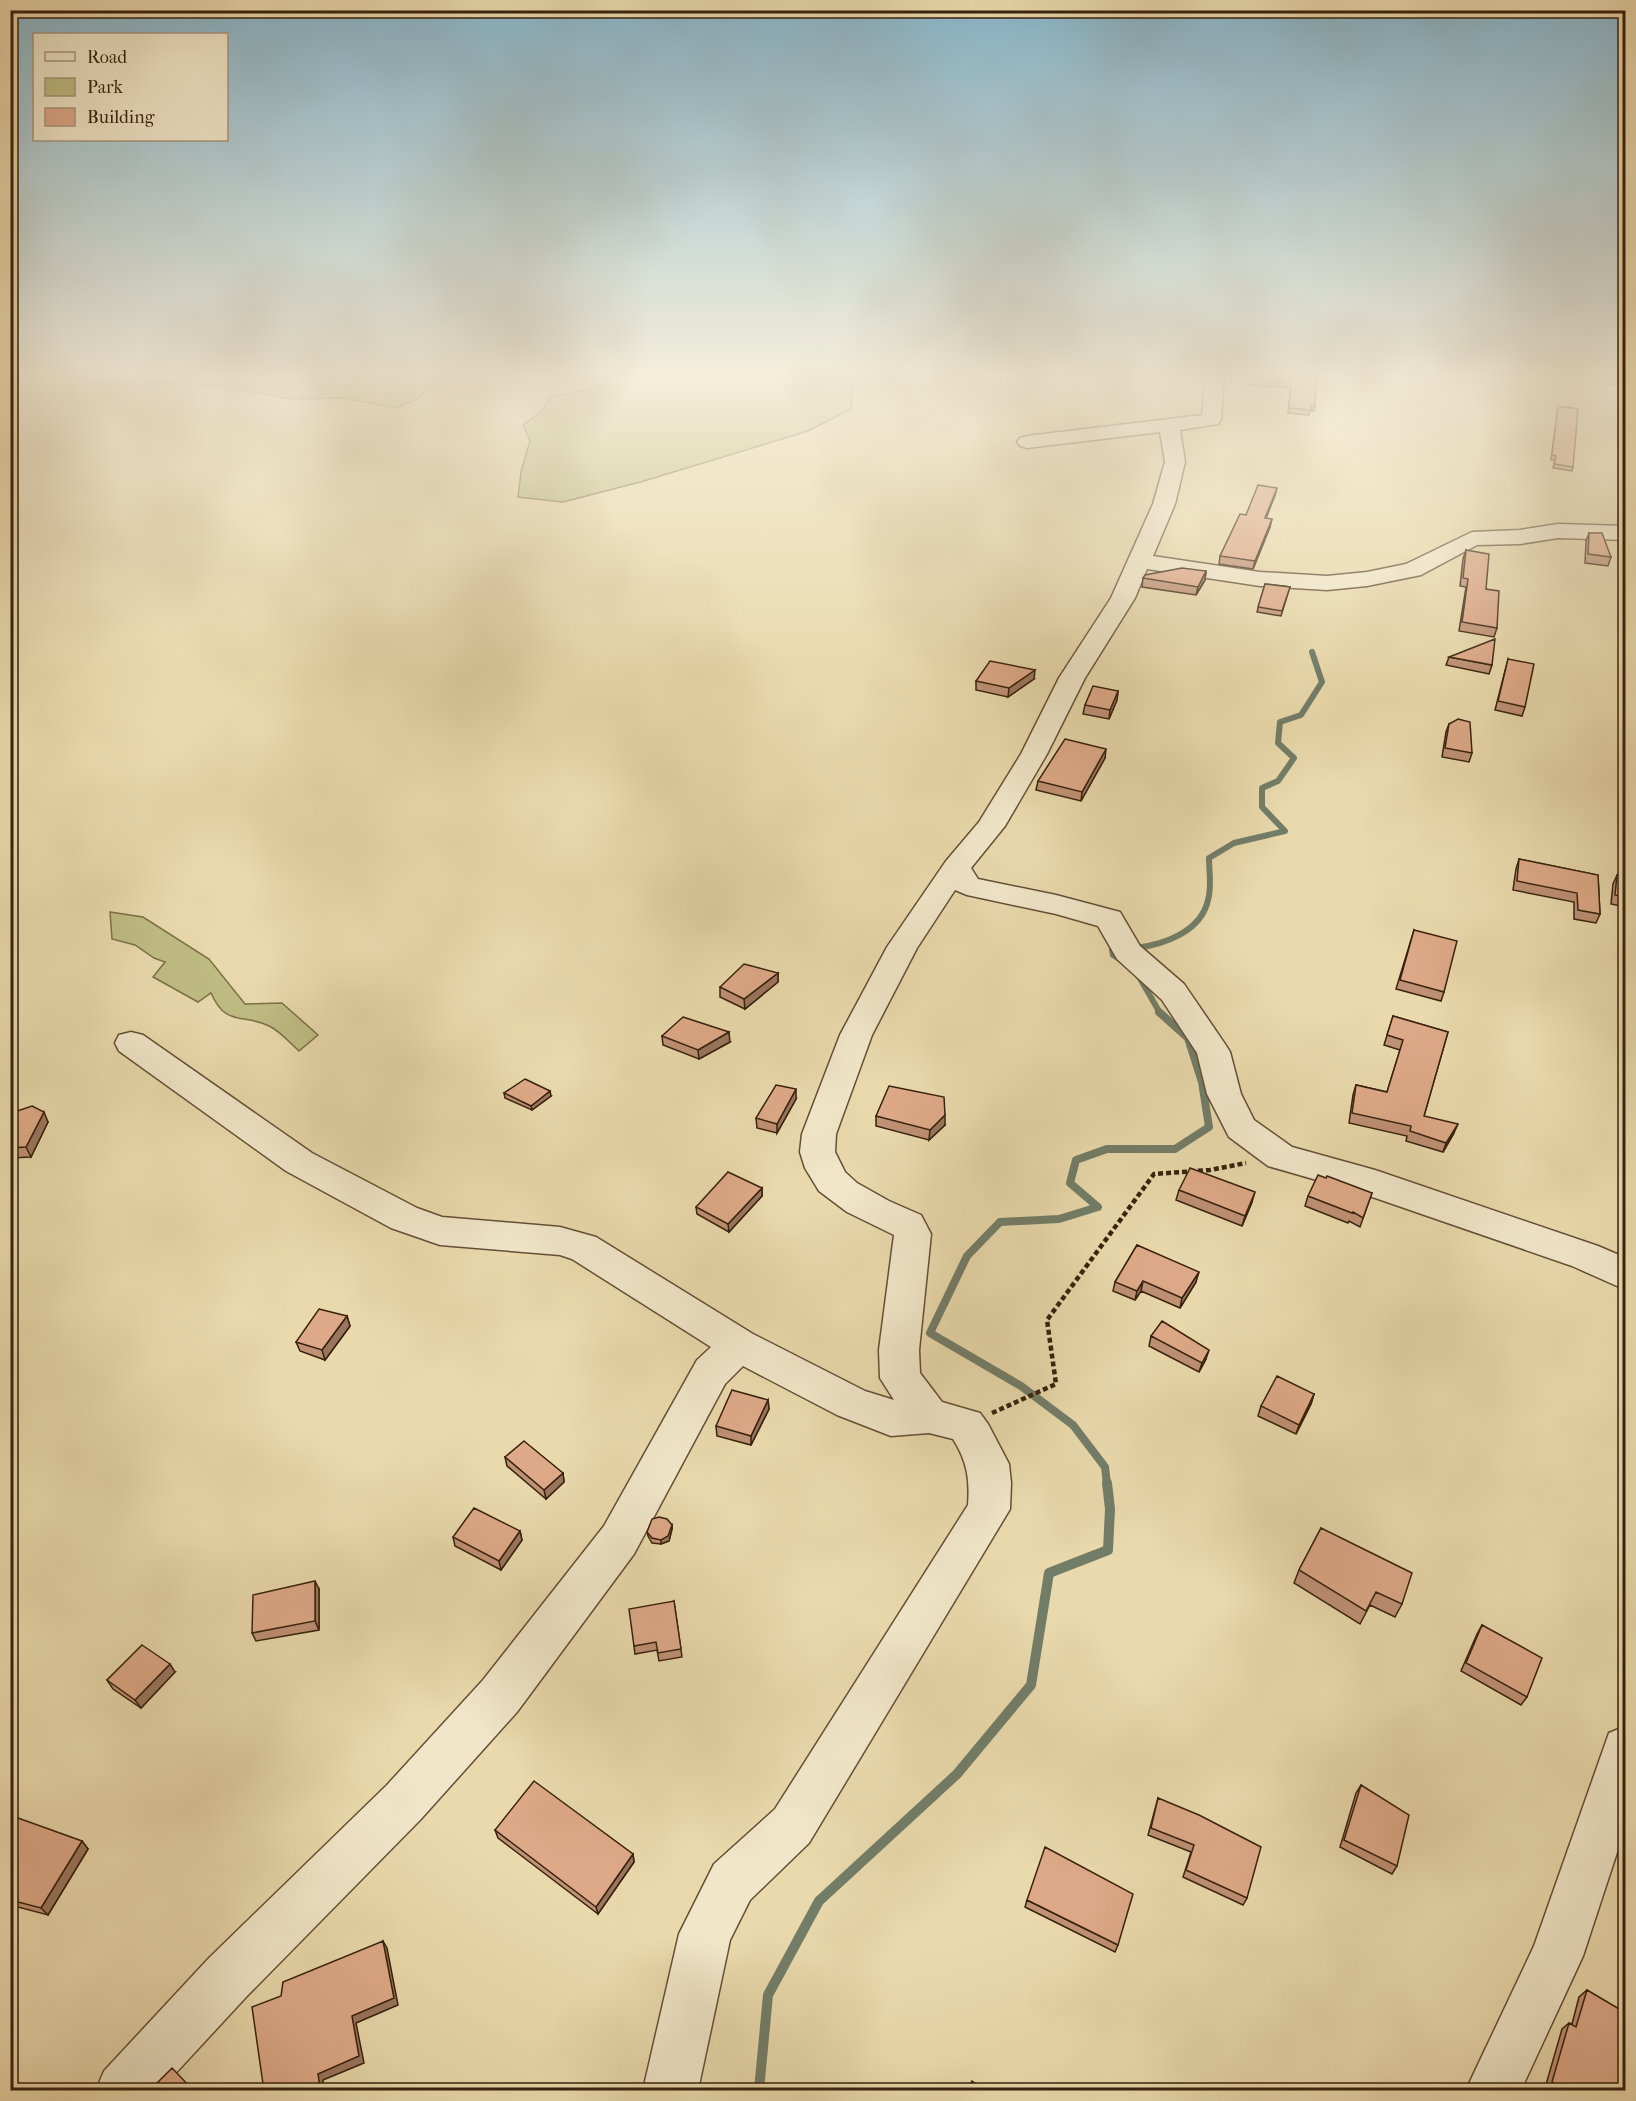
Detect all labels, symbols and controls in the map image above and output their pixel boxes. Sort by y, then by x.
legend [33,33,228,141]
text: Road [87,47,127,68]
text: Park [87,77,124,98]
text: Building [87,107,155,128]

